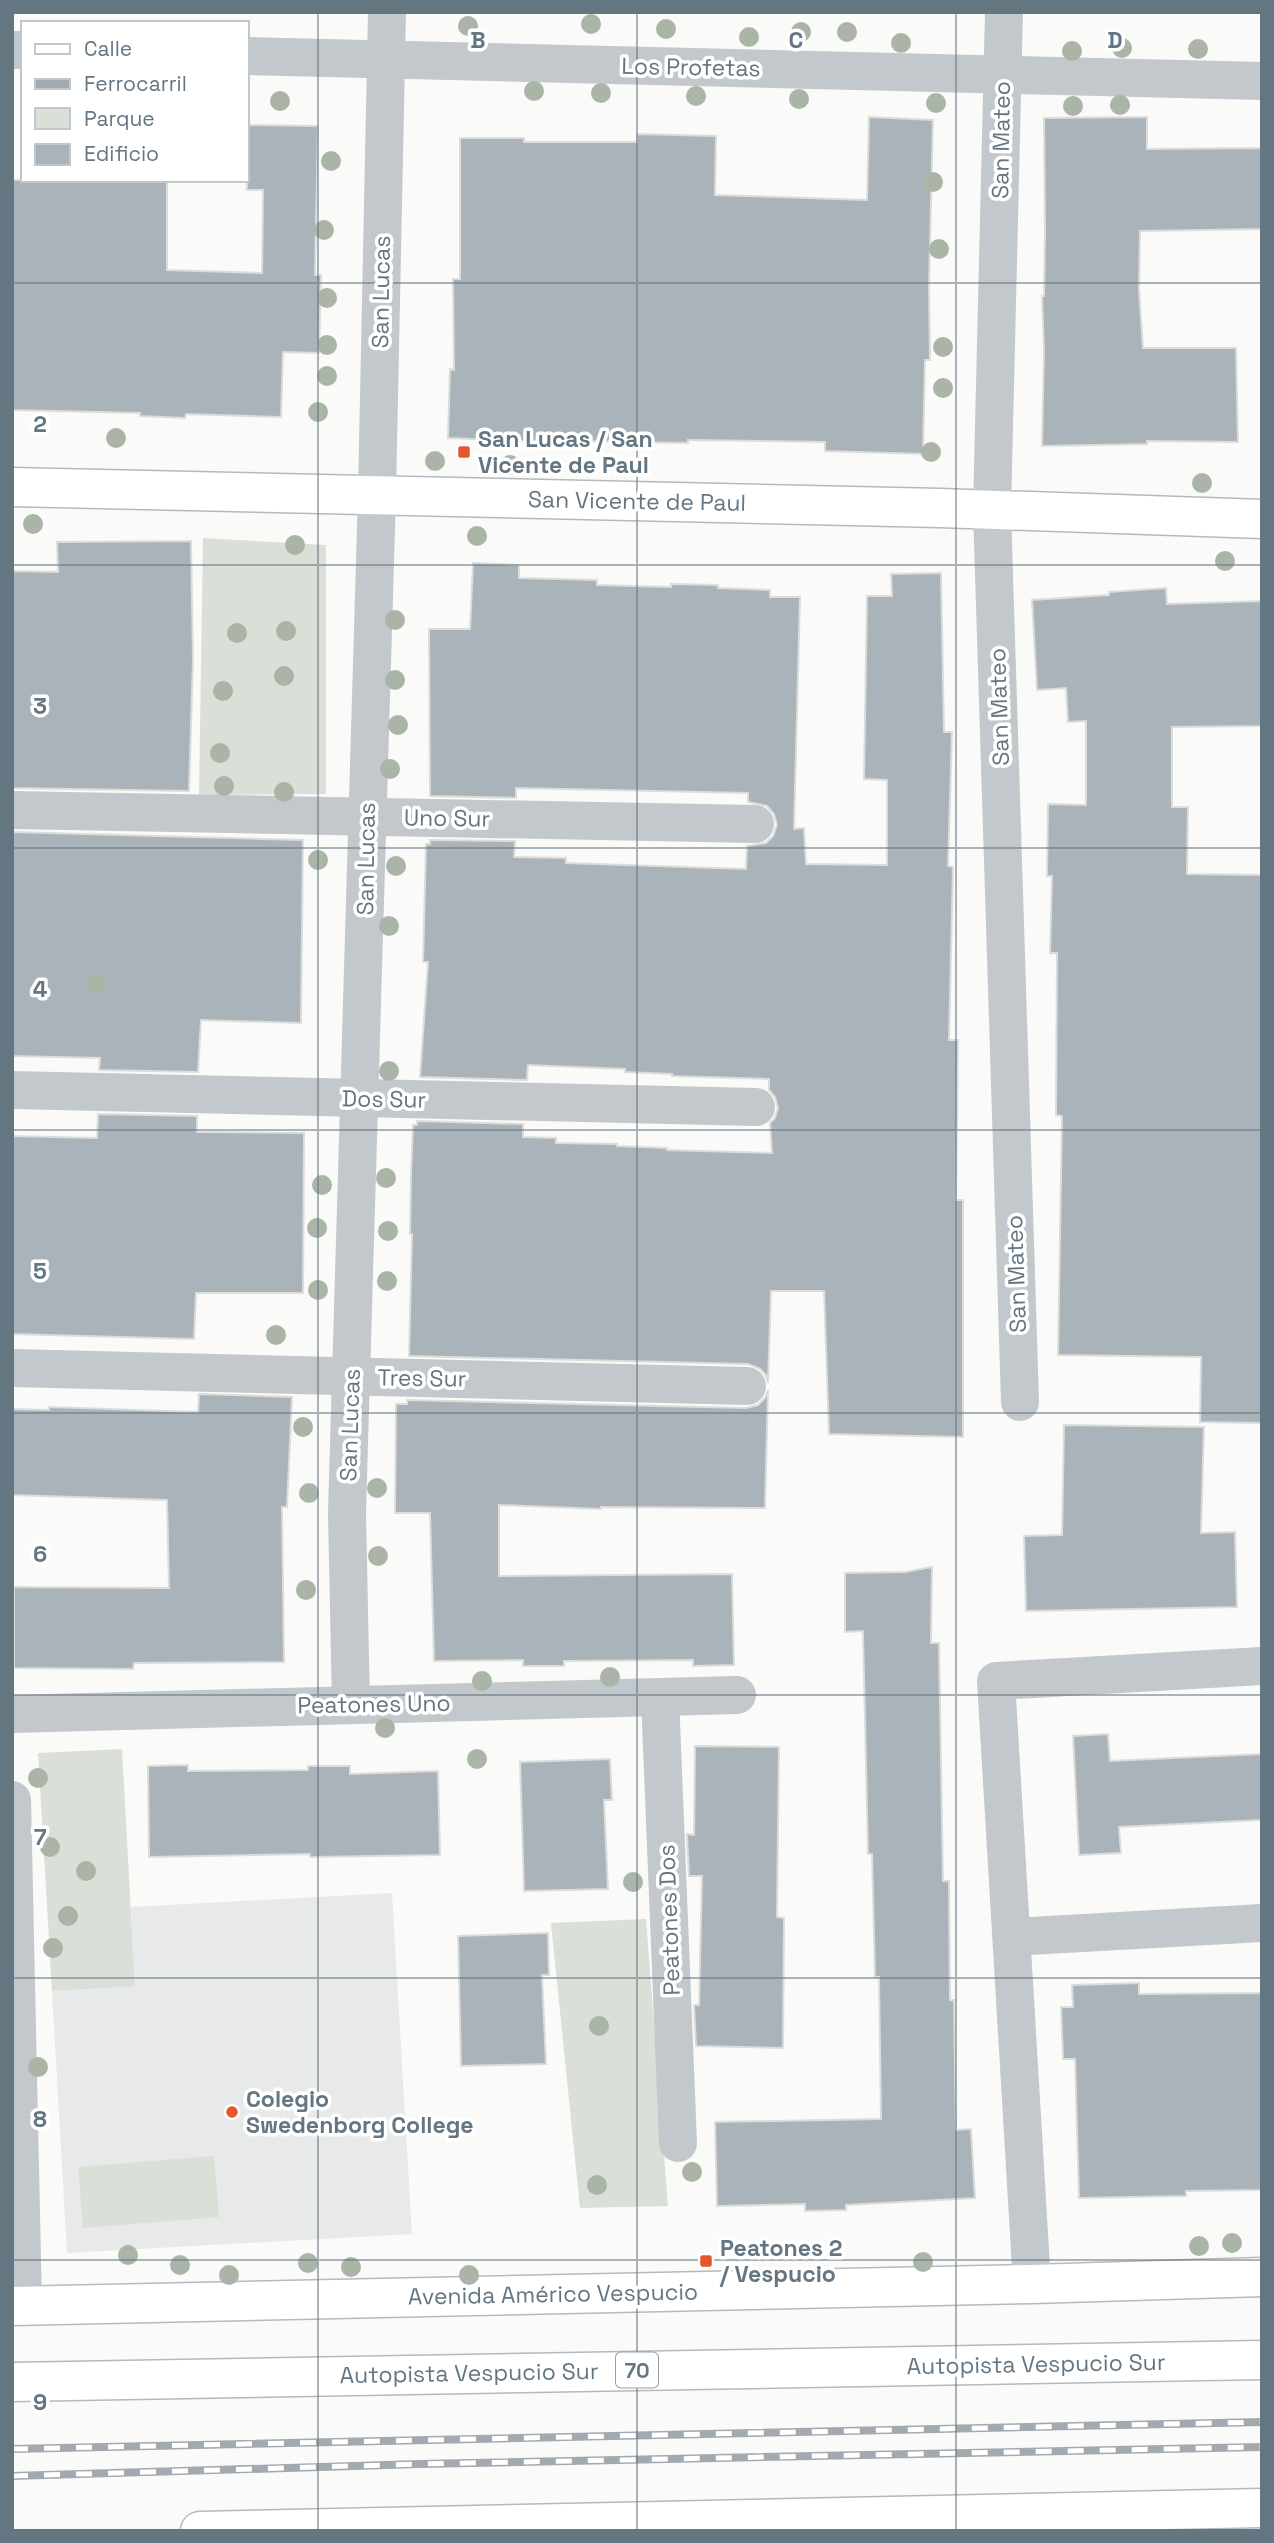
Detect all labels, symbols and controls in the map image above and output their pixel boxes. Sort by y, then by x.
legend [21,21,248,182]
text: B [470,25,486,55]
text: C [789,25,803,55]
text: D [1107,25,1123,55]
text: Calle [84,35,132,62]
street label: Los Profetas [621,51,761,83]
text: Ferrocarril [84,70,187,97]
street label: San Mateo [985,81,1017,199]
text: Parque [84,105,155,132]
text: Edificio [84,140,159,167]
street label: San Lucas [365,235,397,349]
text: 2 [33,409,47,439]
place label: San Lucas / San Vicente de Paul [478,424,653,480]
marker: San Lucas / San Vicente de Paul [456,444,472,460]
street label: San Vicente de Paul [528,484,746,518]
street label: San Mateo [982,648,1016,766]
text: 3 [33,691,47,721]
street label: San Lucas [350,802,382,916]
street label: Uno Sur [404,802,490,834]
text: 4 [33,974,48,1004]
street label: Dos Sur [342,1083,426,1115]
street label: San Mateo [999,1215,1033,1333]
text: 5 [33,1256,47,1286]
street label: Tres Sur [377,1362,467,1394]
street label: San Lucas [333,1368,367,1482]
text: 6 [33,1539,47,1569]
street label: Peatones Uno [297,1688,451,1720]
text: 7 [34,1822,47,1852]
street label: Peatones Dos [651,1844,687,1996]
place label: Colegio Swedenborg College [246,2084,474,2140]
text: 8 [33,2104,47,2134]
marker: Colegio Swedenborg College [224,2104,240,2120]
place label: Peatones 2 / Vespucio [719,2233,843,2289]
marker: Peatones 2 / Vespucio [698,2253,714,2269]
street label: Avenida Américo Vespucio [408,2276,698,2312]
street label: Autopista Vespucio Sur [906,2347,1166,2381]
road number: 70 [616,2352,658,2388]
street label: Autopista Vespucio Sur [339,2356,599,2390]
text: 9 [33,2387,47,2417]

